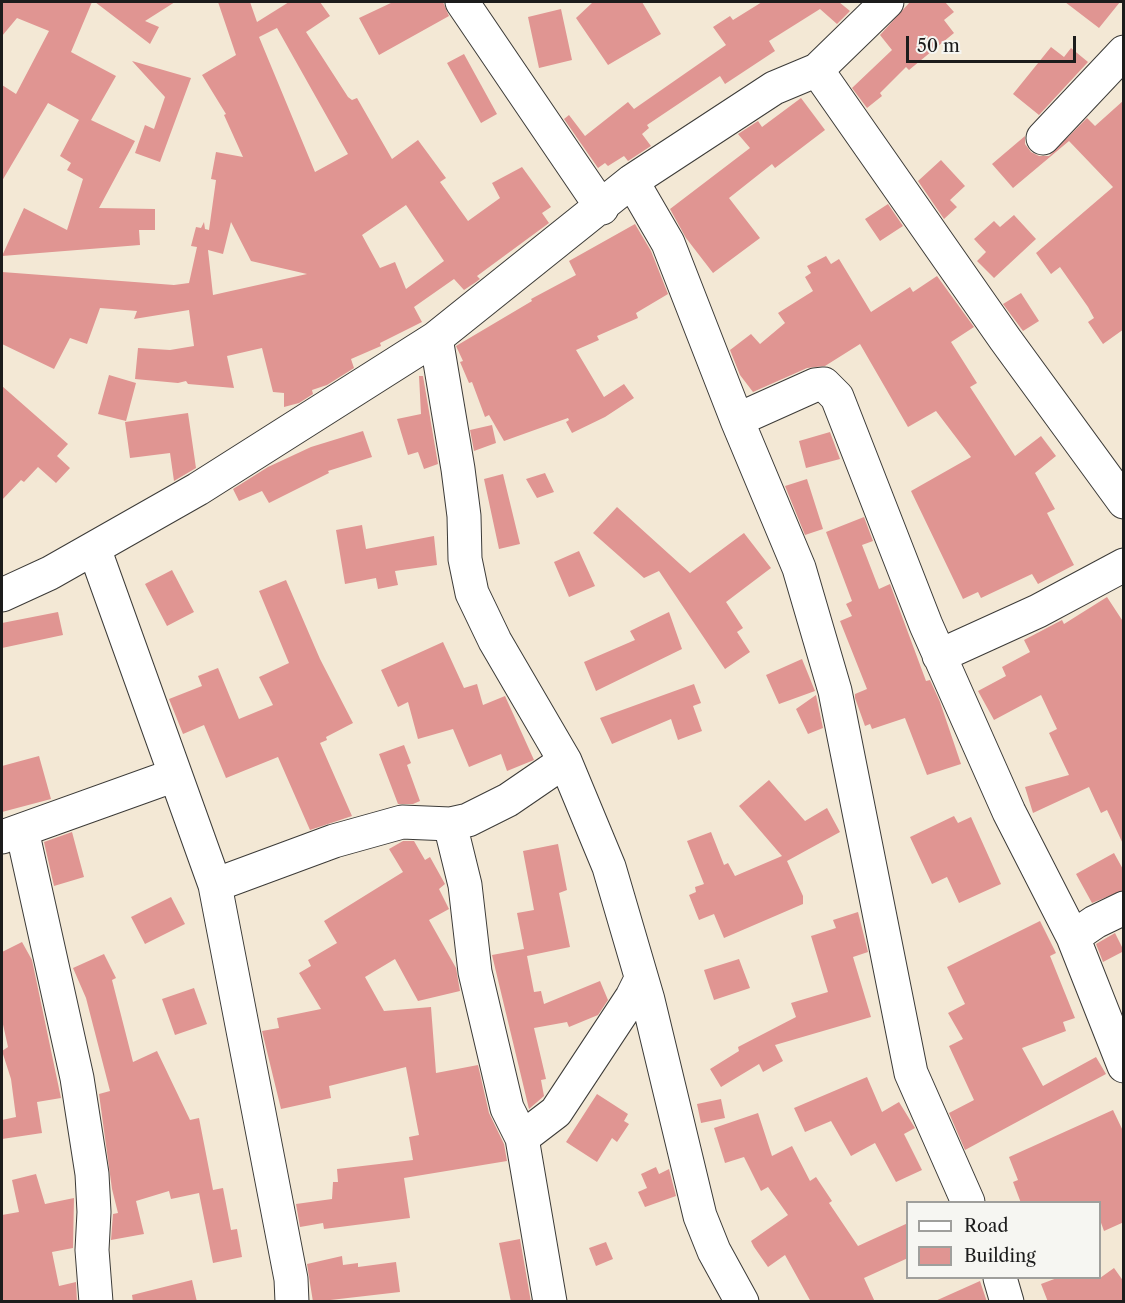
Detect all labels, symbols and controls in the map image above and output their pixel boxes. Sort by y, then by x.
scale bar [909,24,1078,62]
text: 50 m [917,35,960,57]
legend [906,1201,1101,1279]
text: Road [964,1215,1009,1237]
text: Building [964,1245,1036,1267]

